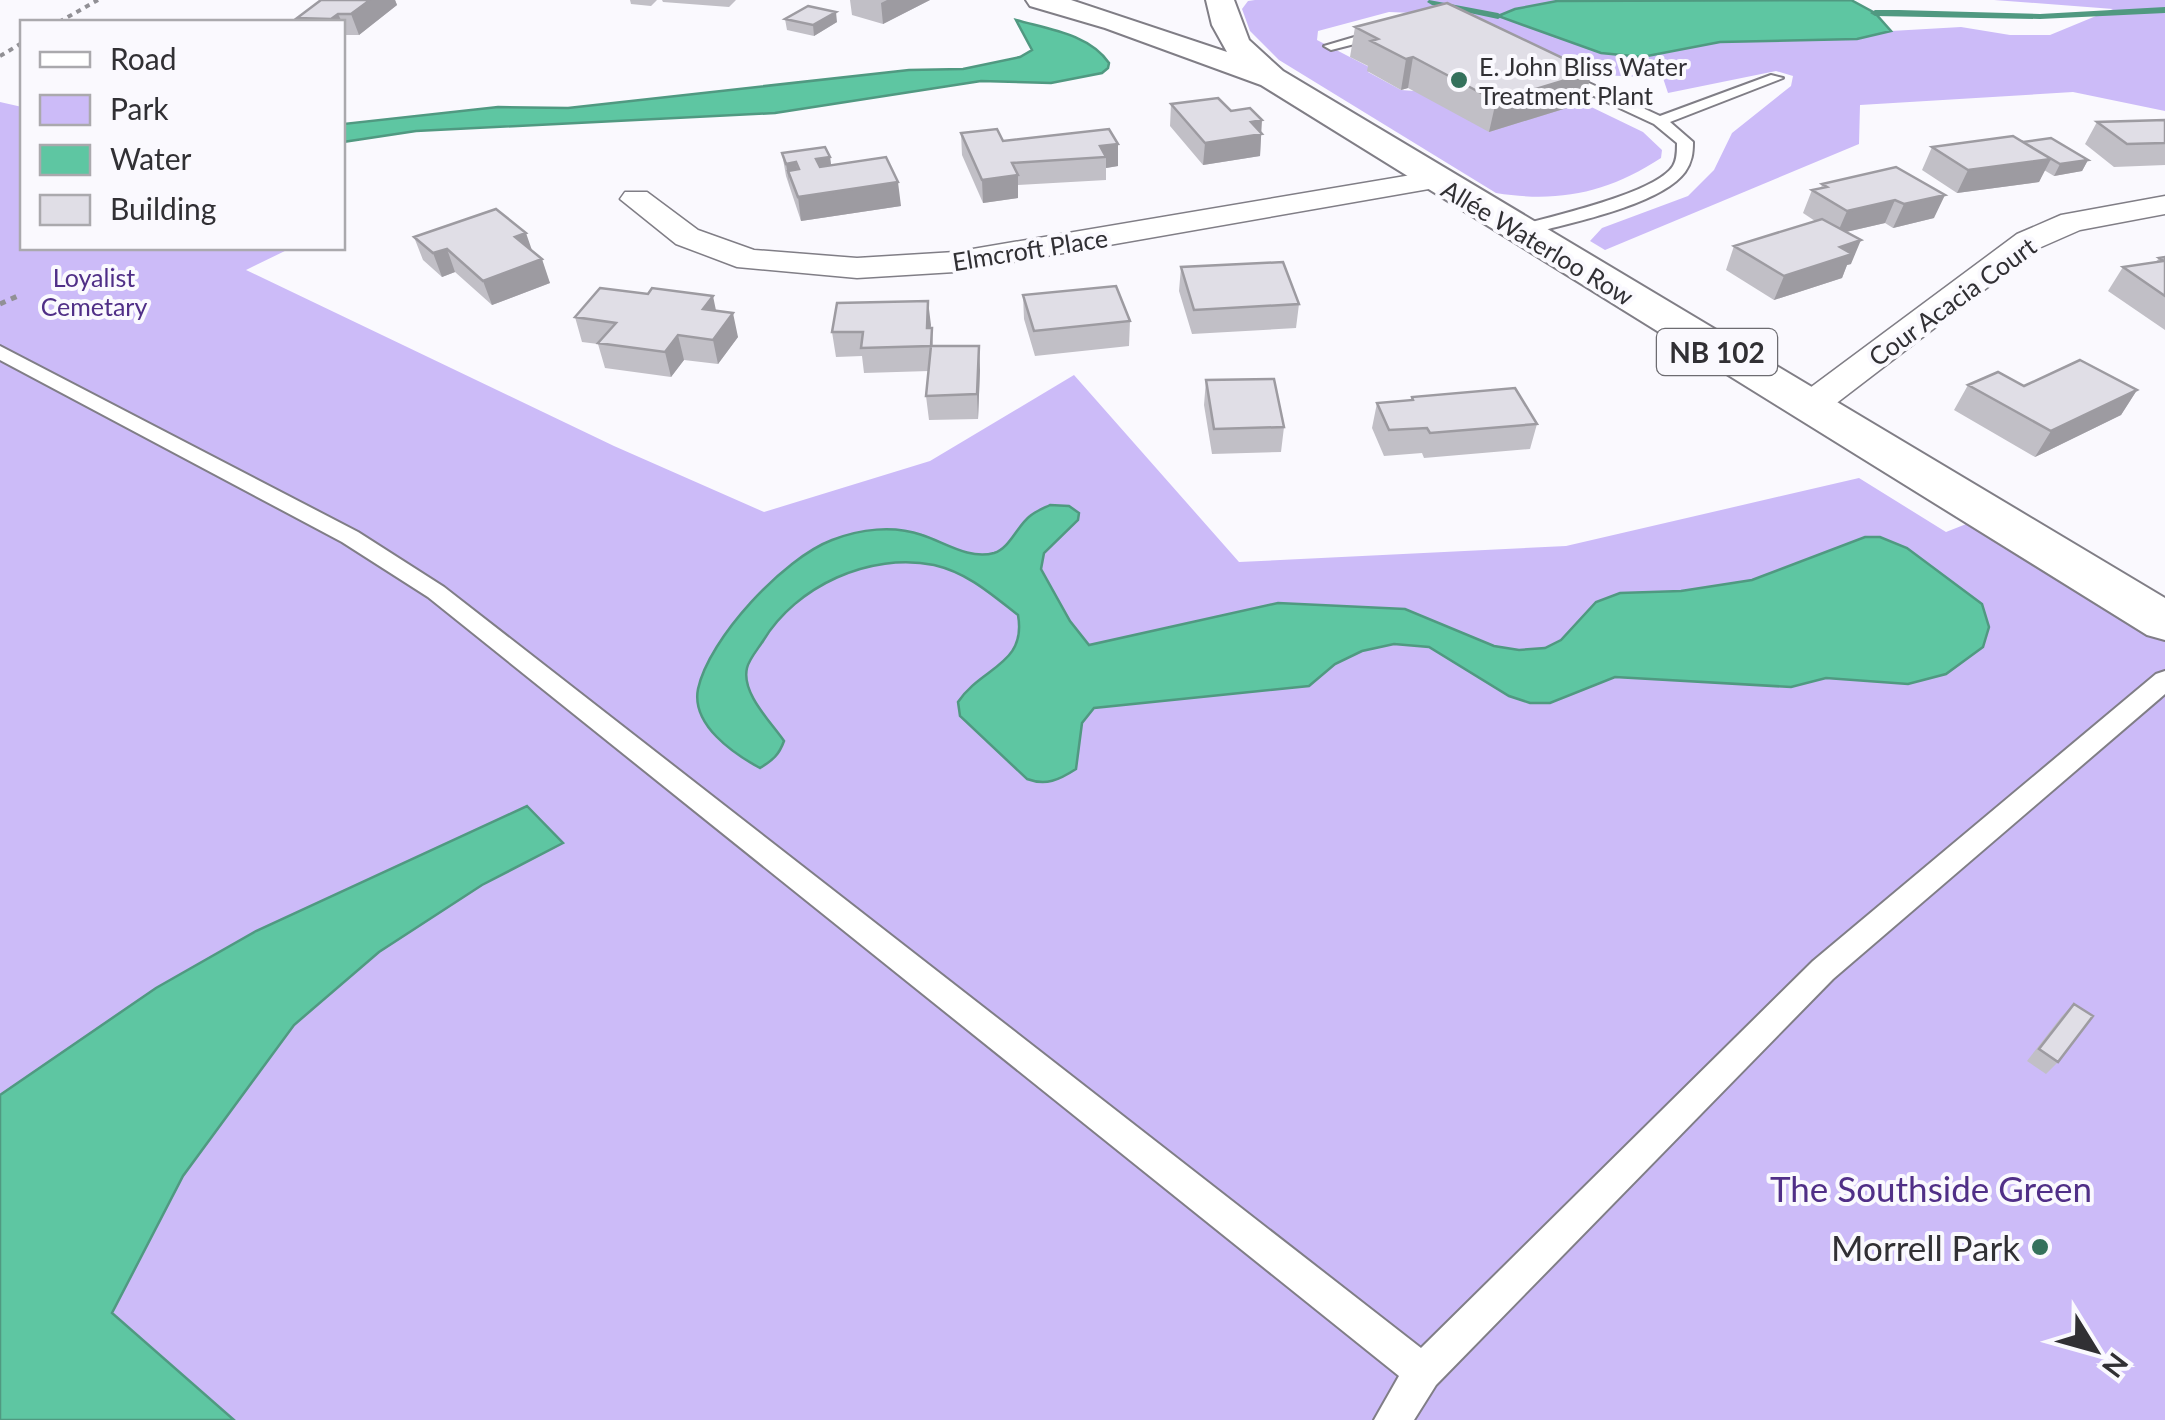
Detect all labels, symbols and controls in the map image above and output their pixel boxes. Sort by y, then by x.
legend [20,20,345,250]
text: Road [110,40,177,76]
place label: E. John Bliss Water Treatment Plant [1479,51,1687,110]
marker: E. John Bliss Water Treatment Plant [1448,69,1470,91]
text: Park [110,90,169,126]
text: Water [110,140,192,176]
street label: Allée Waterloo Row [1437,173,1640,311]
text: Building [110,190,216,226]
street label: Elmcroft Place [950,222,1110,276]
street label: Cour Acacia Court [1863,230,2041,372]
park label: Loyalist Cemetary [41,262,147,321]
road number: NB 102 [1657,329,1777,375]
park label: The Southside Green [1770,1167,2092,1209]
place label: Morrell Park [1831,1226,2020,1268]
marker: Morrell Park [2029,1236,2051,1258]
north arrow [2045,1300,2145,1400]
text: N [2096,1347,2136,1384]

